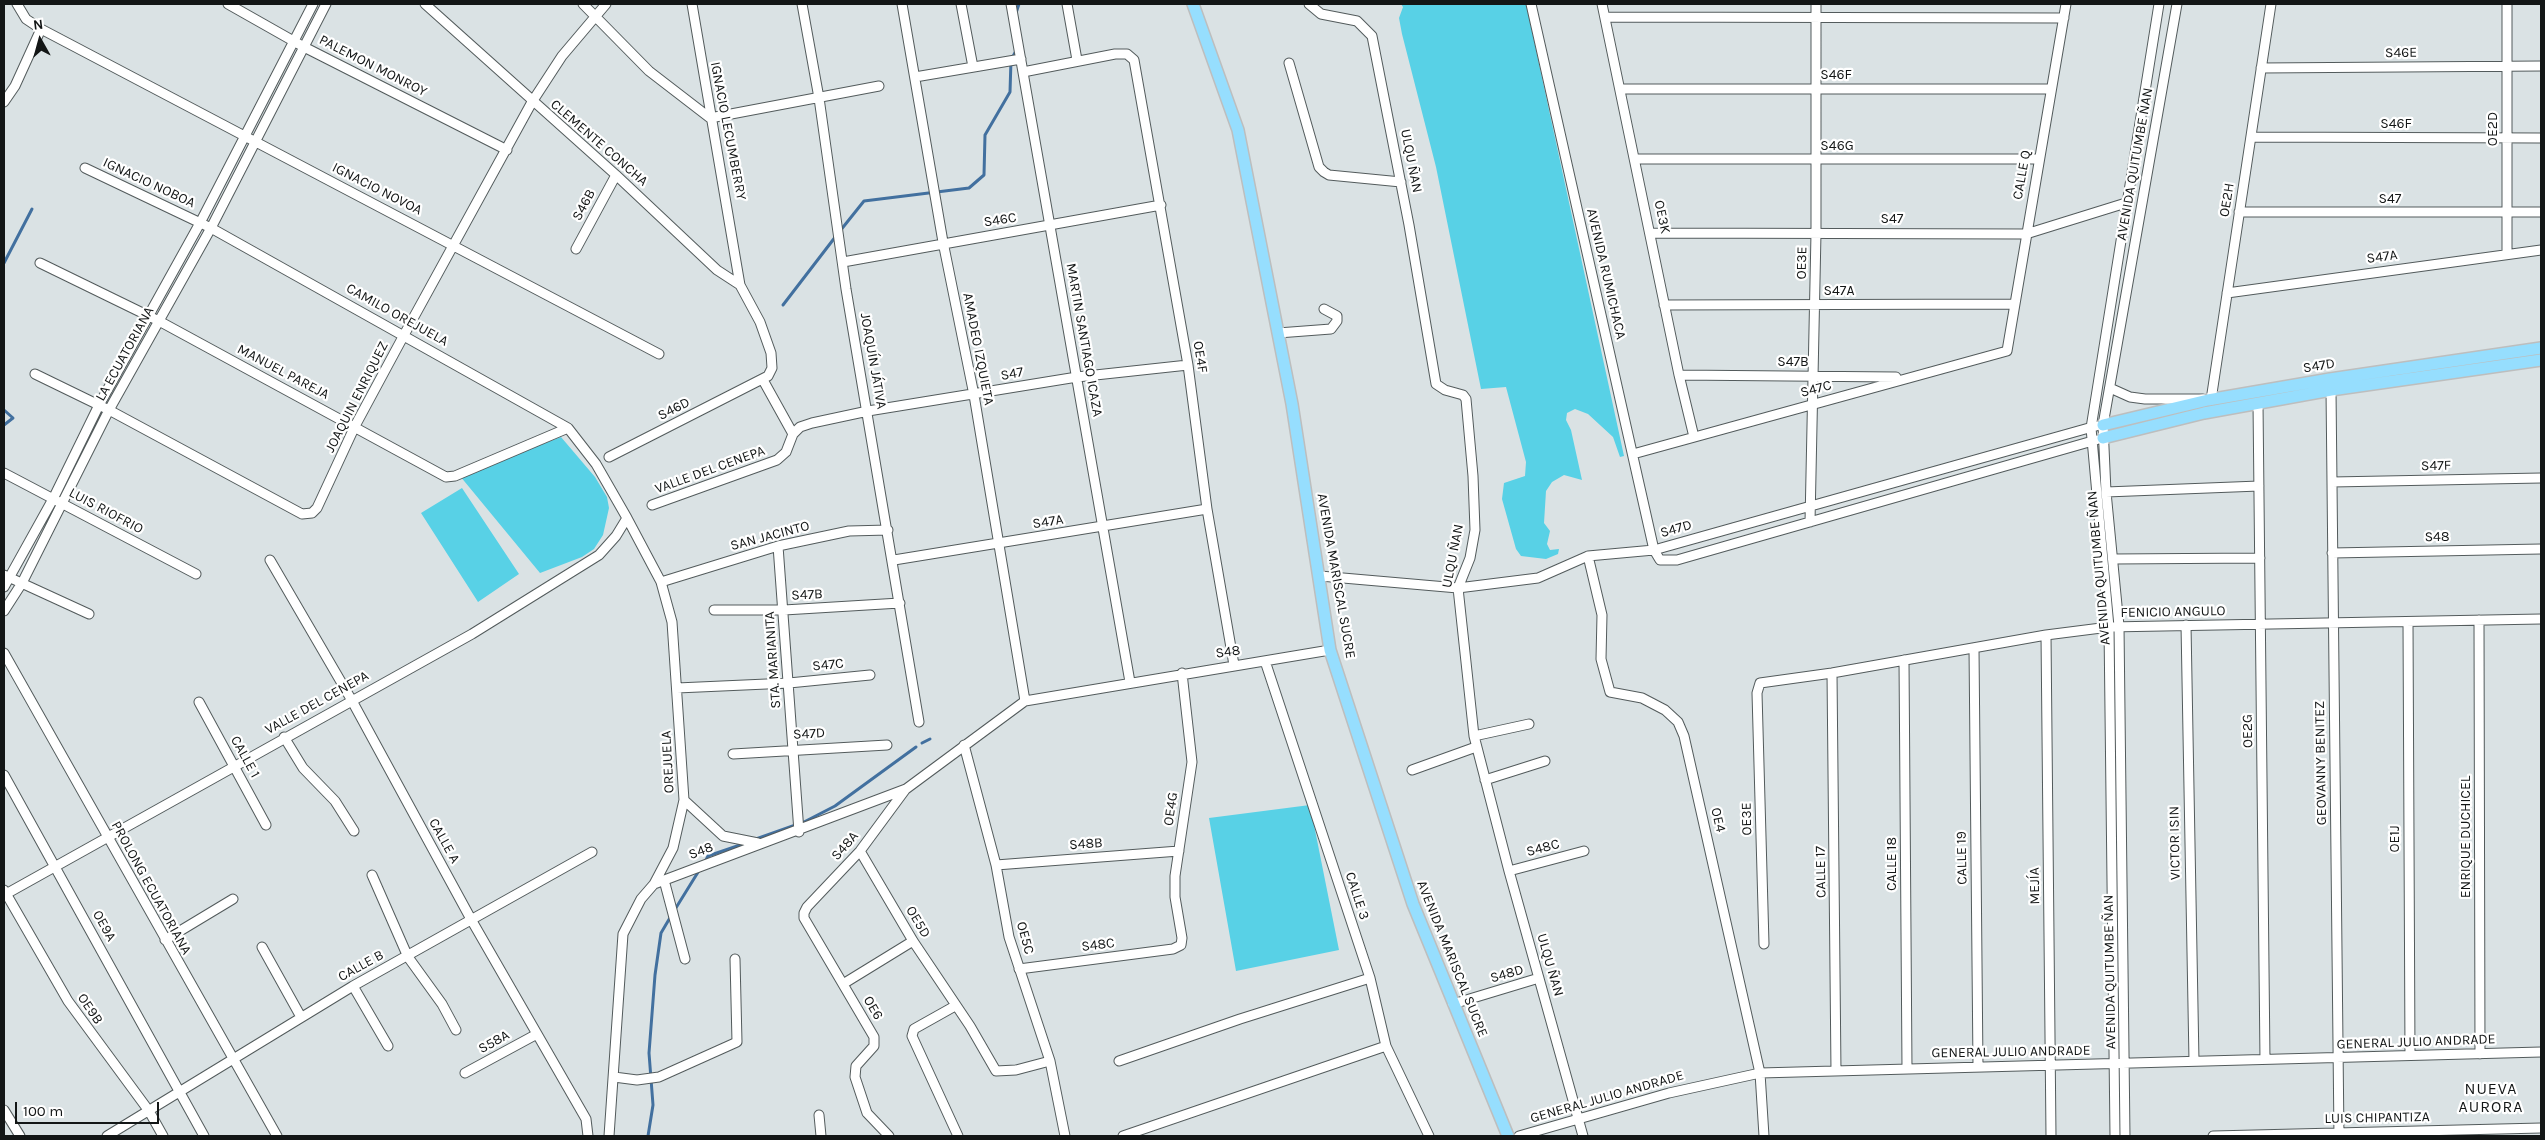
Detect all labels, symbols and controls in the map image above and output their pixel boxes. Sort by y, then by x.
north arrow [15,15,65,65]
text: N [32,16,44,34]
street label: PALEMON MONROY [316,32,430,100]
street label: S46E [2385,44,2417,62]
street label: IGNACIO LECUMBERRY [706,60,750,202]
street label: S46F [1820,67,1852,83]
street label: AVENIDA QUITUMBE ÑAN [2113,86,2157,242]
street label: CLEMENTE CONCHA [547,96,651,190]
street label: OE2D [2485,112,2501,146]
street label: S46F [2380,116,2412,132]
street label: ULQU ÑAN [1397,128,1425,194]
street label: S46G [1820,138,1854,154]
street label: CALLE Q [2009,149,2035,201]
street label: IGNACIO NOBOA [100,154,198,212]
street label: IGNACIO NOVOA [329,159,425,219]
street label: OE2H [2216,182,2238,218]
street label: S46B [569,186,599,224]
street label: S47 [2379,191,2401,207]
street label: OE3K [1650,199,1674,235]
street label: AVENIDA RUMICHACA [1583,207,1629,341]
street label: S46C [982,209,1018,231]
street label: S47 [1881,211,1903,227]
street label: OE3E [1793,246,1811,280]
street label: S47A [2366,247,2398,267]
street label: MARTIN SANTIAGO ICAZA [1062,262,1106,418]
street label: CAMILO OREJUELA [343,280,451,350]
street label: S47A [1824,283,1854,299]
street label: AMADEO IZQUIETA [959,291,997,407]
street label: LA ECUATORIANA [92,304,158,404]
street label: JOAQUÍN JÁTIVA [856,312,890,410]
street label: JOAQUIN ENRIQUEZ [322,339,392,455]
street label: OE4F [1189,340,1211,374]
street label: MANUEL PAREJA [234,341,332,403]
street label: S47B [1777,354,1809,370]
street label: S47D [2302,355,2336,377]
street label: S47 [999,364,1025,384]
street label: S47C [1799,377,1833,401]
street label: S46D [655,394,693,424]
street label: VALLE DEL CENEPA [653,442,767,498]
street label: S47F [2421,457,2451,475]
street label: LUIS RIOFRIO [66,484,146,538]
street label: AVENIDA QUITUMBE ÑAN [2084,490,2114,646]
street label: AVENIDA MARISCAL SUCRE [1313,492,1359,660]
street label: S47A [1031,511,1065,533]
street label: SAN JACINTO [729,517,811,555]
street label: S47D [1658,517,1694,541]
street label: ULQU ÑAN [1439,523,1467,589]
street label: S48 [2424,528,2450,546]
street label: S47B [791,586,823,604]
street label: FENICIO ANGULO [2120,603,2226,621]
street label: STA. MARIANITA [761,611,785,709]
street label: S48 [1215,642,1241,662]
street label: S47C [811,655,845,675]
street label: VALLE DEL CENEPA [262,668,372,738]
street label: GEOVANNY BENITEZ [2312,701,2330,825]
street label: OE2G [2239,714,2257,748]
street label: S47D [793,725,825,743]
street label: OREJUELA [658,730,678,794]
street label: CALLE 1 [227,733,263,781]
street label: ENRIQUE DUCHICEL [2458,776,2474,898]
street label: OE4G [1160,791,1182,827]
street label: OE3E [1738,802,1756,836]
street label: OE4 [1707,806,1729,834]
street label: VICTOR ISIN [2166,806,2184,880]
street label: CALLE A [425,816,463,866]
street label: PROLONG ECUATORIANA [107,818,195,958]
street label: OE1J [2387,825,2403,853]
street label: S48A [828,828,862,864]
street label: CALLE 19 [1953,831,1971,885]
street label: S48B [1069,834,1103,854]
street label: S48C [1525,836,1561,860]
street label: CALLE 18 [1884,837,1900,891]
street label: S48 [686,839,716,863]
street label: CALLE 17 [1812,846,1830,898]
street label: MEJÍA [2026,867,2044,905]
street label: CALLE 3 [1341,870,1373,922]
street label: AVENIDA MARISCAL SUCRE [1413,878,1491,1040]
street label: AVENIDA QUITUMBE ÑAN [2100,894,2120,1050]
street label: OE5D [902,903,934,941]
street label: OE9A [89,907,119,945]
street label: OE5C [1013,920,1037,956]
street label: ULQU ÑAN [1533,932,1567,998]
street label: S48C [1080,935,1116,955]
street label: CALLE B [335,947,387,985]
street label: S48D [1488,961,1526,987]
street label: OE9B [74,990,106,1028]
street label: OE6 [859,993,887,1023]
street label: S58A [475,1027,513,1057]
street label: GENERAL JULIO ANDRADE [2336,1031,2496,1053]
street label: GENERAL JULIO ANDRADE [1931,1042,2091,1062]
street label: GENERAL JULIO ANDRADE [1528,1067,1686,1127]
district label: NUEVA AURORA [2458,1079,2524,1117]
scale bar [18,1092,161,1124]
text: 100 m [23,1102,63,1120]
street label: LUIS CHIPANTIZA [2324,1109,2430,1127]

